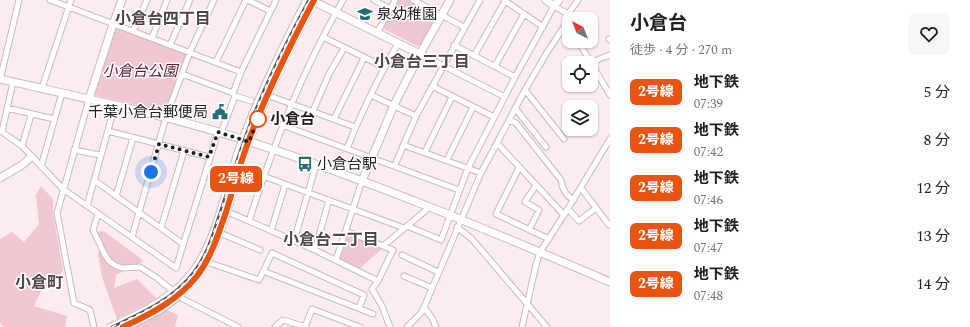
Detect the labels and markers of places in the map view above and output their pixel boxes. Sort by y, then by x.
place label: 泉幼稚園 [377,3,437,26]
school or university icon: 泉幼稚園 [356,5,374,23]
place label: 千葉小倉台郵便局 [88,101,208,124]
public building icon: 千葉小倉台郵便局 [211,103,229,121]
place label: 小倉台 [270,108,315,131]
marker: 小倉台 [249,110,267,128]
place label: 小倉台駅 [317,153,377,176]
bus stop icon: 小倉台駅 [296,155,314,173]

